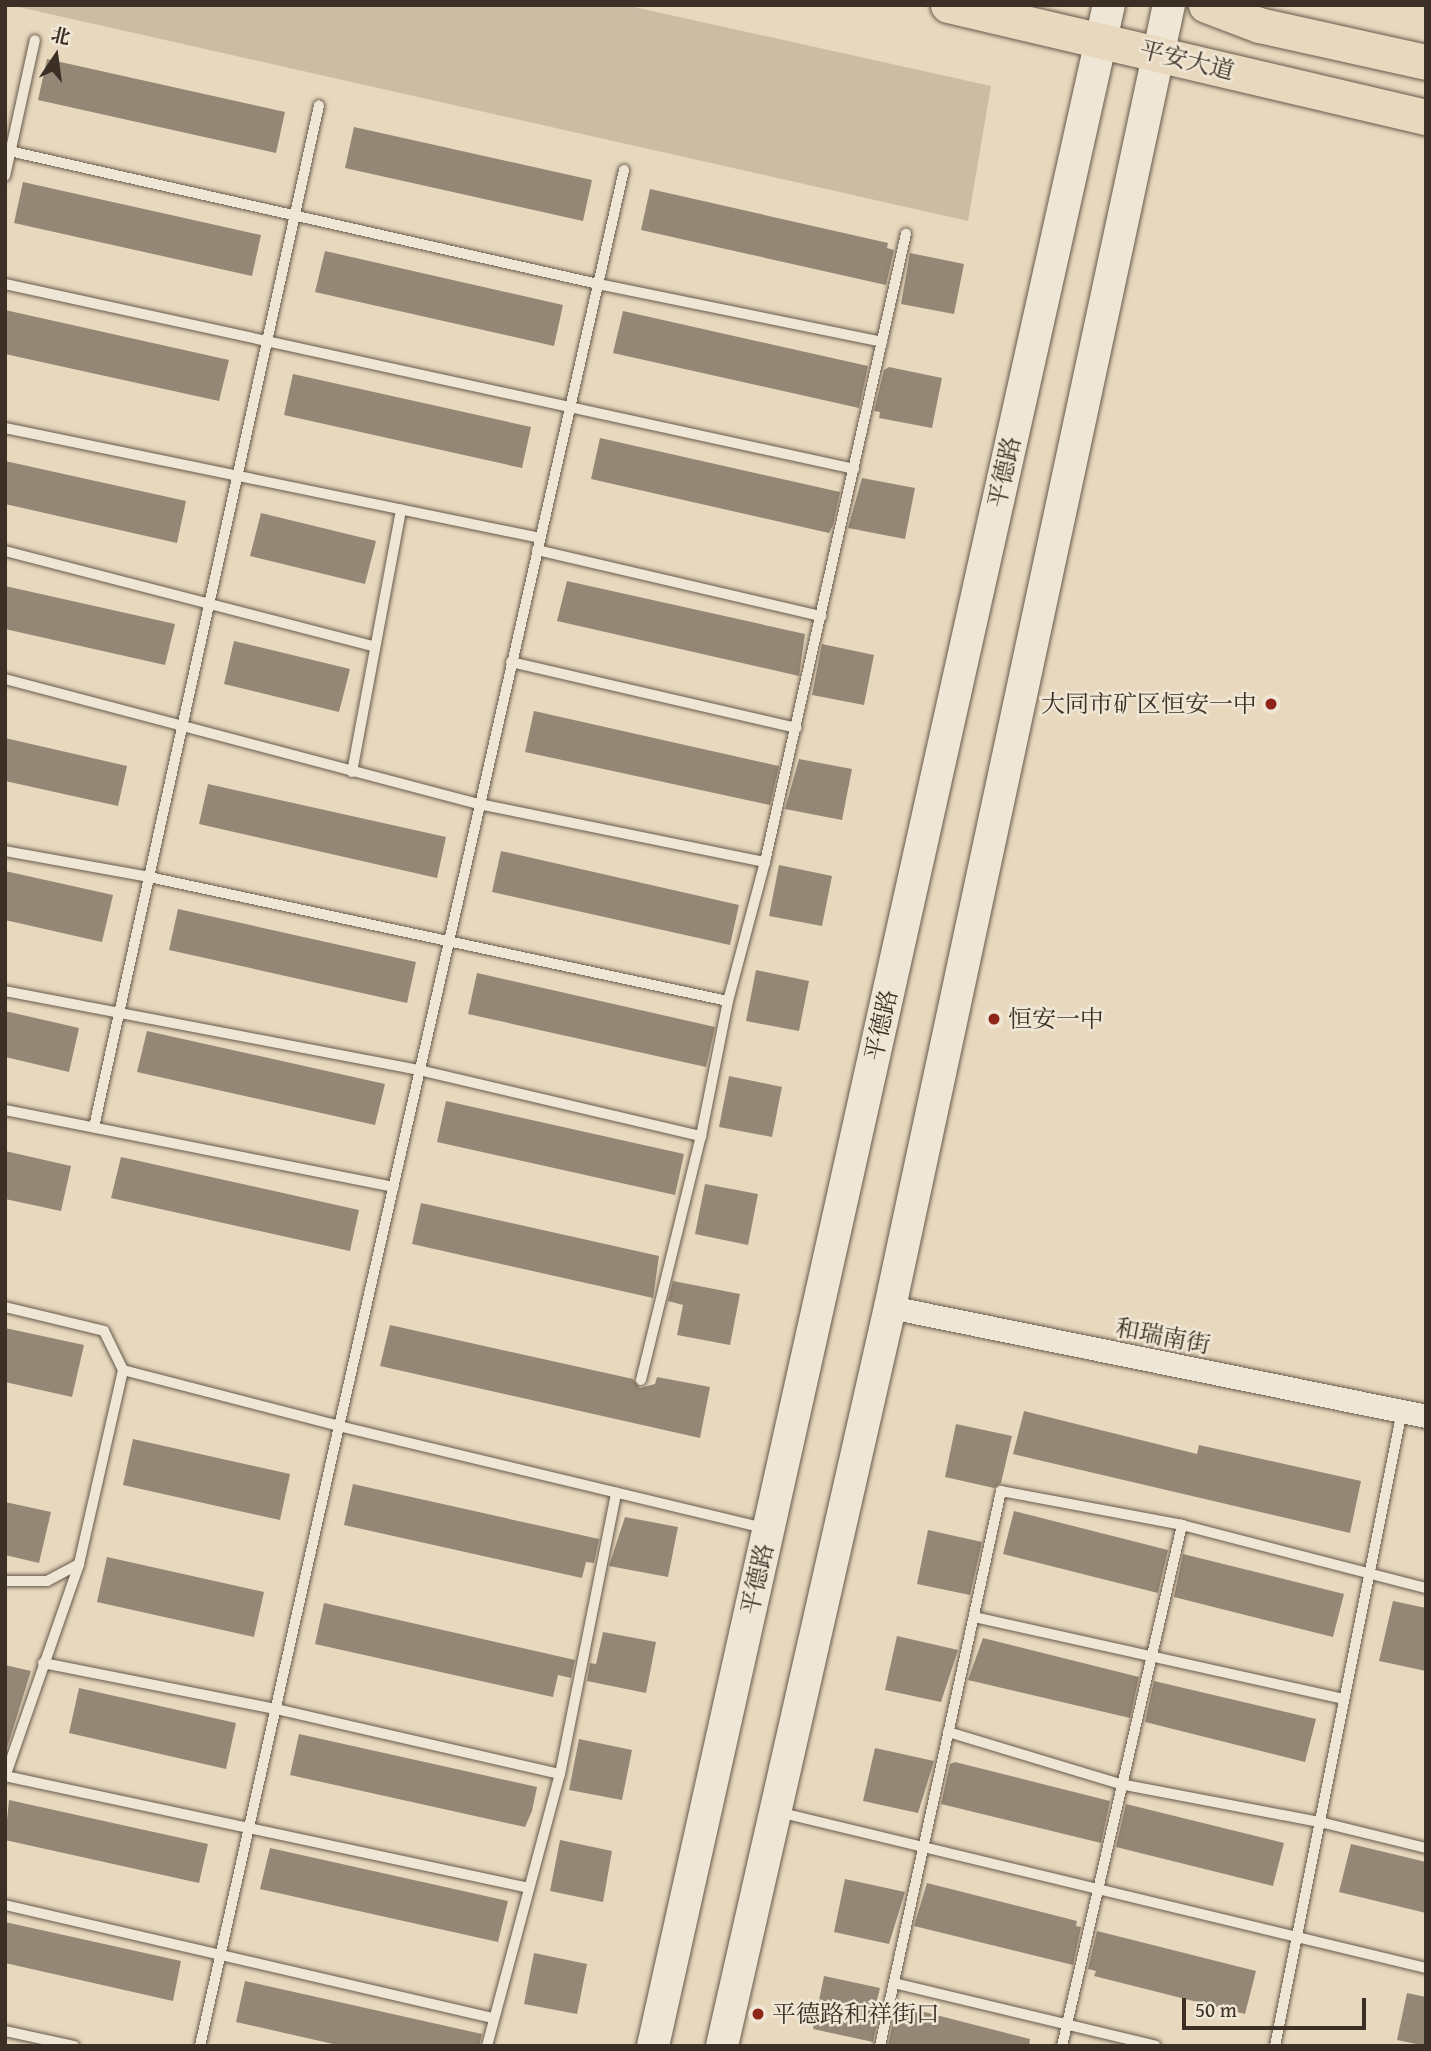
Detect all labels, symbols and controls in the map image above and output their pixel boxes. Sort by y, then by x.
text: 北 [48,20,73,51]
north arrow [21,21,91,91]
street label: 平安大道 [1137,34,1237,86]
street label: 平德路 [982,434,1026,510]
place label: 大同市矿区恒安一中 [1041,690,1257,718]
marker: 大同市矿区恒安一中 [1263,696,1279,712]
street label: 平德路 [859,987,903,1063]
place label: 恒安一中 [1008,1005,1104,1033]
marker: 恒安一中 [986,1011,1002,1027]
street label: 和瑞南街 [1113,1313,1213,1359]
street label: 平德路 [735,1541,779,1617]
scale bar [1186,1984,1370,2028]
text: 50 m [1195,1994,1237,2025]
place label: 平德路和祥街口 [772,2000,940,2028]
marker: 平德路和祥街口 [750,2006,766,2022]

